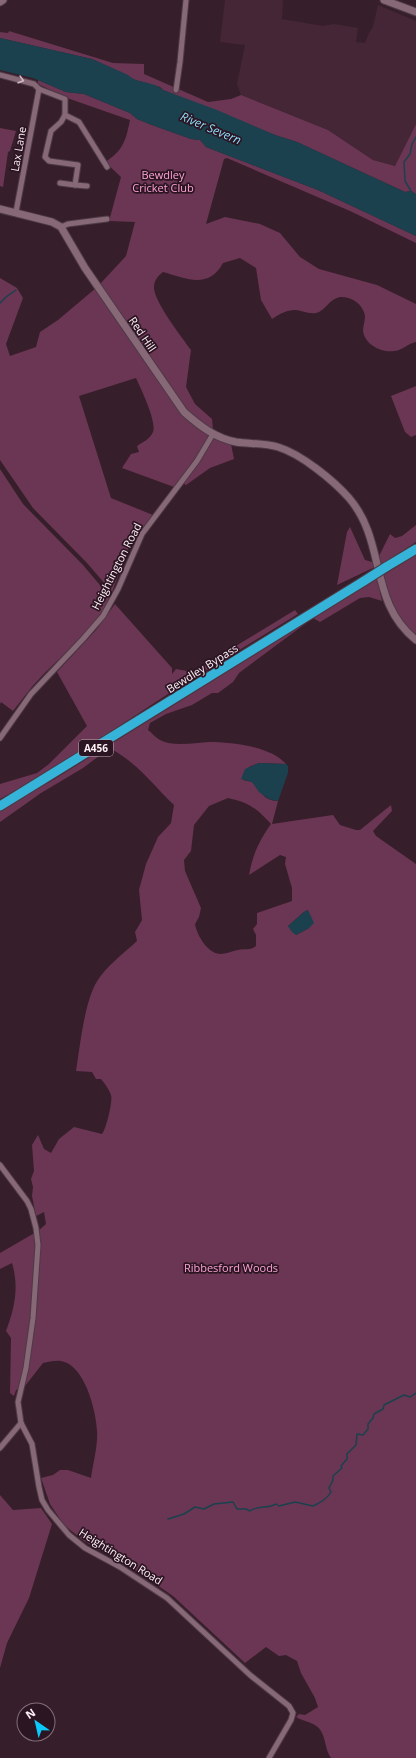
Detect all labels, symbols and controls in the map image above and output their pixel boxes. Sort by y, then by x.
one-way arrow [17,75,24,84]
water label: River Severn [178,108,244,148]
street label: Lax Lane [7,125,29,173]
park label: Bewdley Cricket Club [132,167,194,195]
street label: Red Hill [126,314,160,354]
street label: Heightington Road [88,520,144,612]
street label: Bewdley Bypass [163,640,241,696]
road number: A456 [79,740,113,756]
park label: Ribbesford Woods [184,1260,278,1275]
street label: Heightington Road [76,1524,166,1588]
north arrow [16,1702,56,1742]
text: N [22,1705,38,1722]

